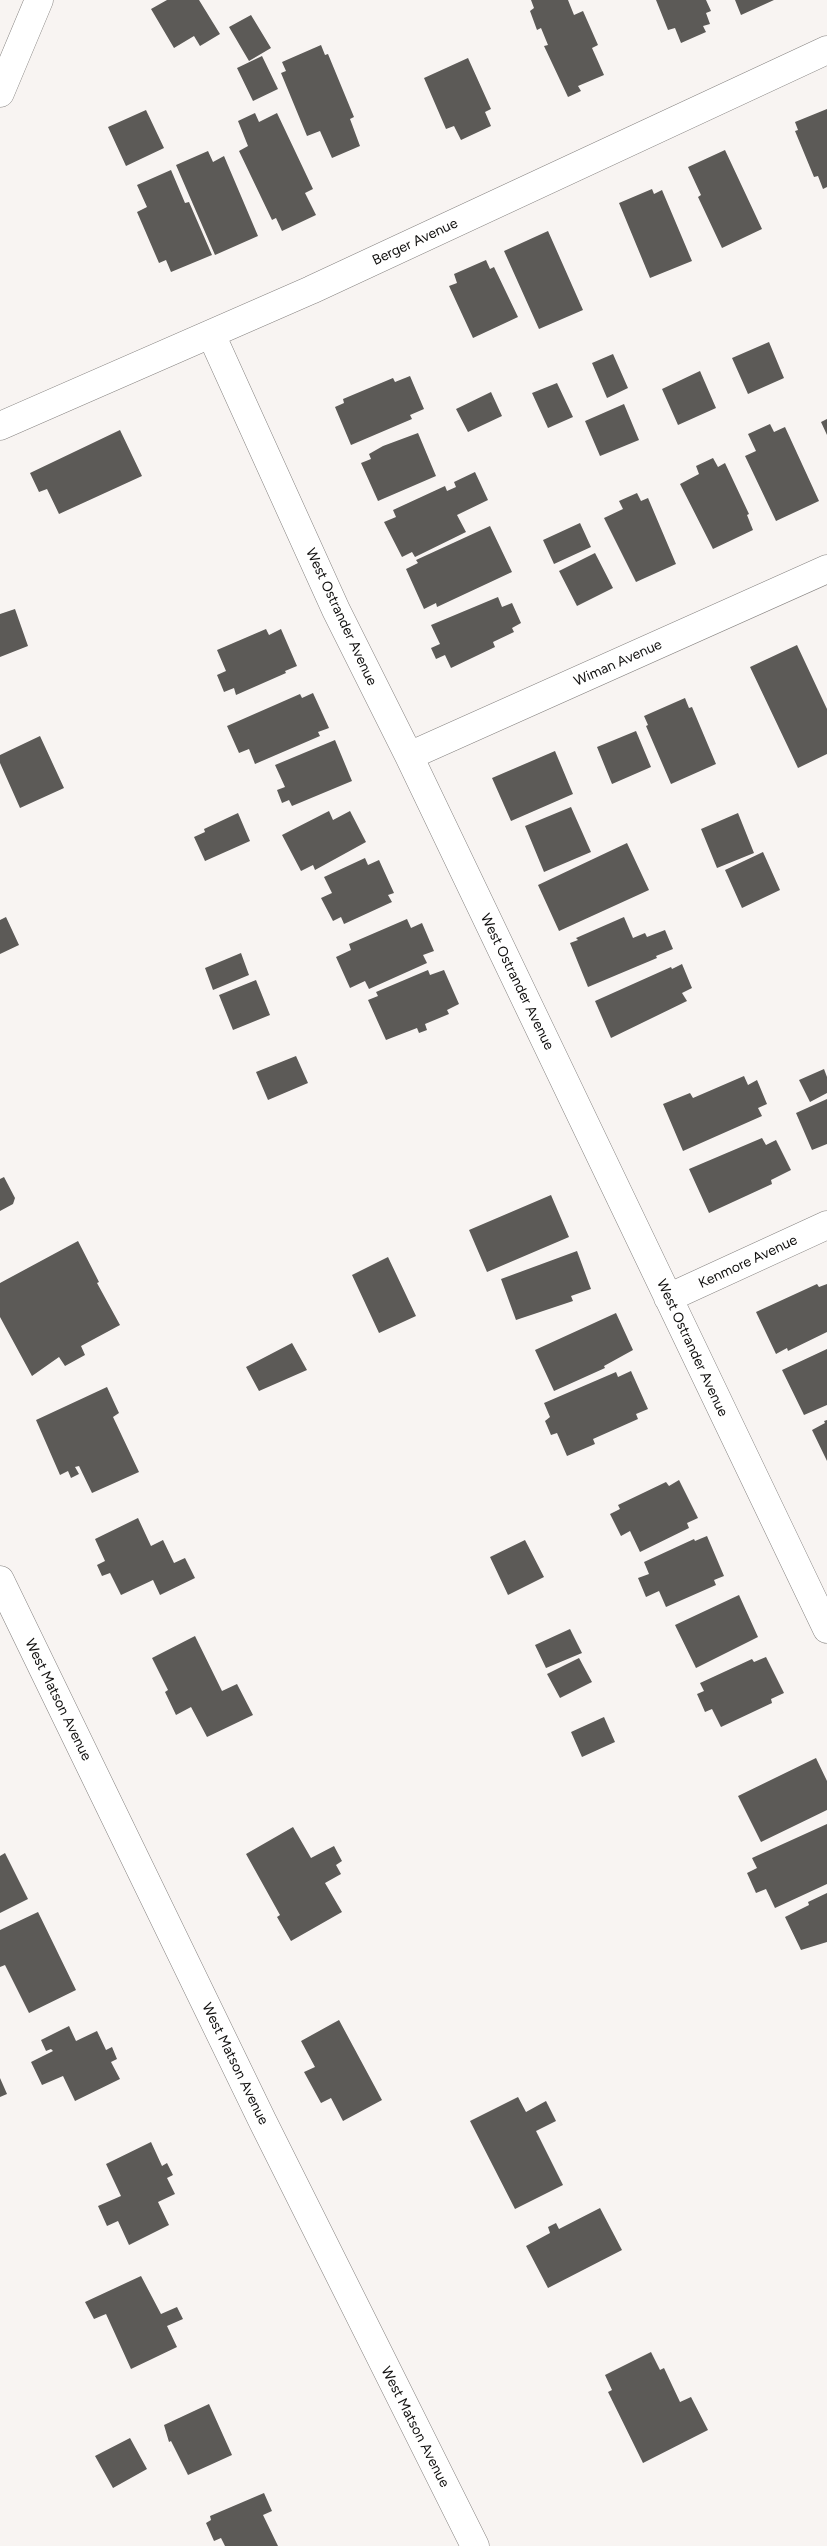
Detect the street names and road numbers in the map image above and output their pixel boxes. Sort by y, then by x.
street label: Berger Avenue [370,215,460,269]
street label: West Ostrander Avenue [302,546,380,688]
street label: Wiman Avenue [571,636,665,690]
street label: West Ostrander Avenue [477,911,557,1053]
street label: Kenmore Avenue [696,1232,800,1292]
street label: West Ostrander Avenue [653,1277,731,1419]
street label: West Matson Avenue [21,1636,95,1764]
street label: West Matson Avenue [198,2000,272,2128]
street label: West Matson Avenue [377,2364,453,2490]

